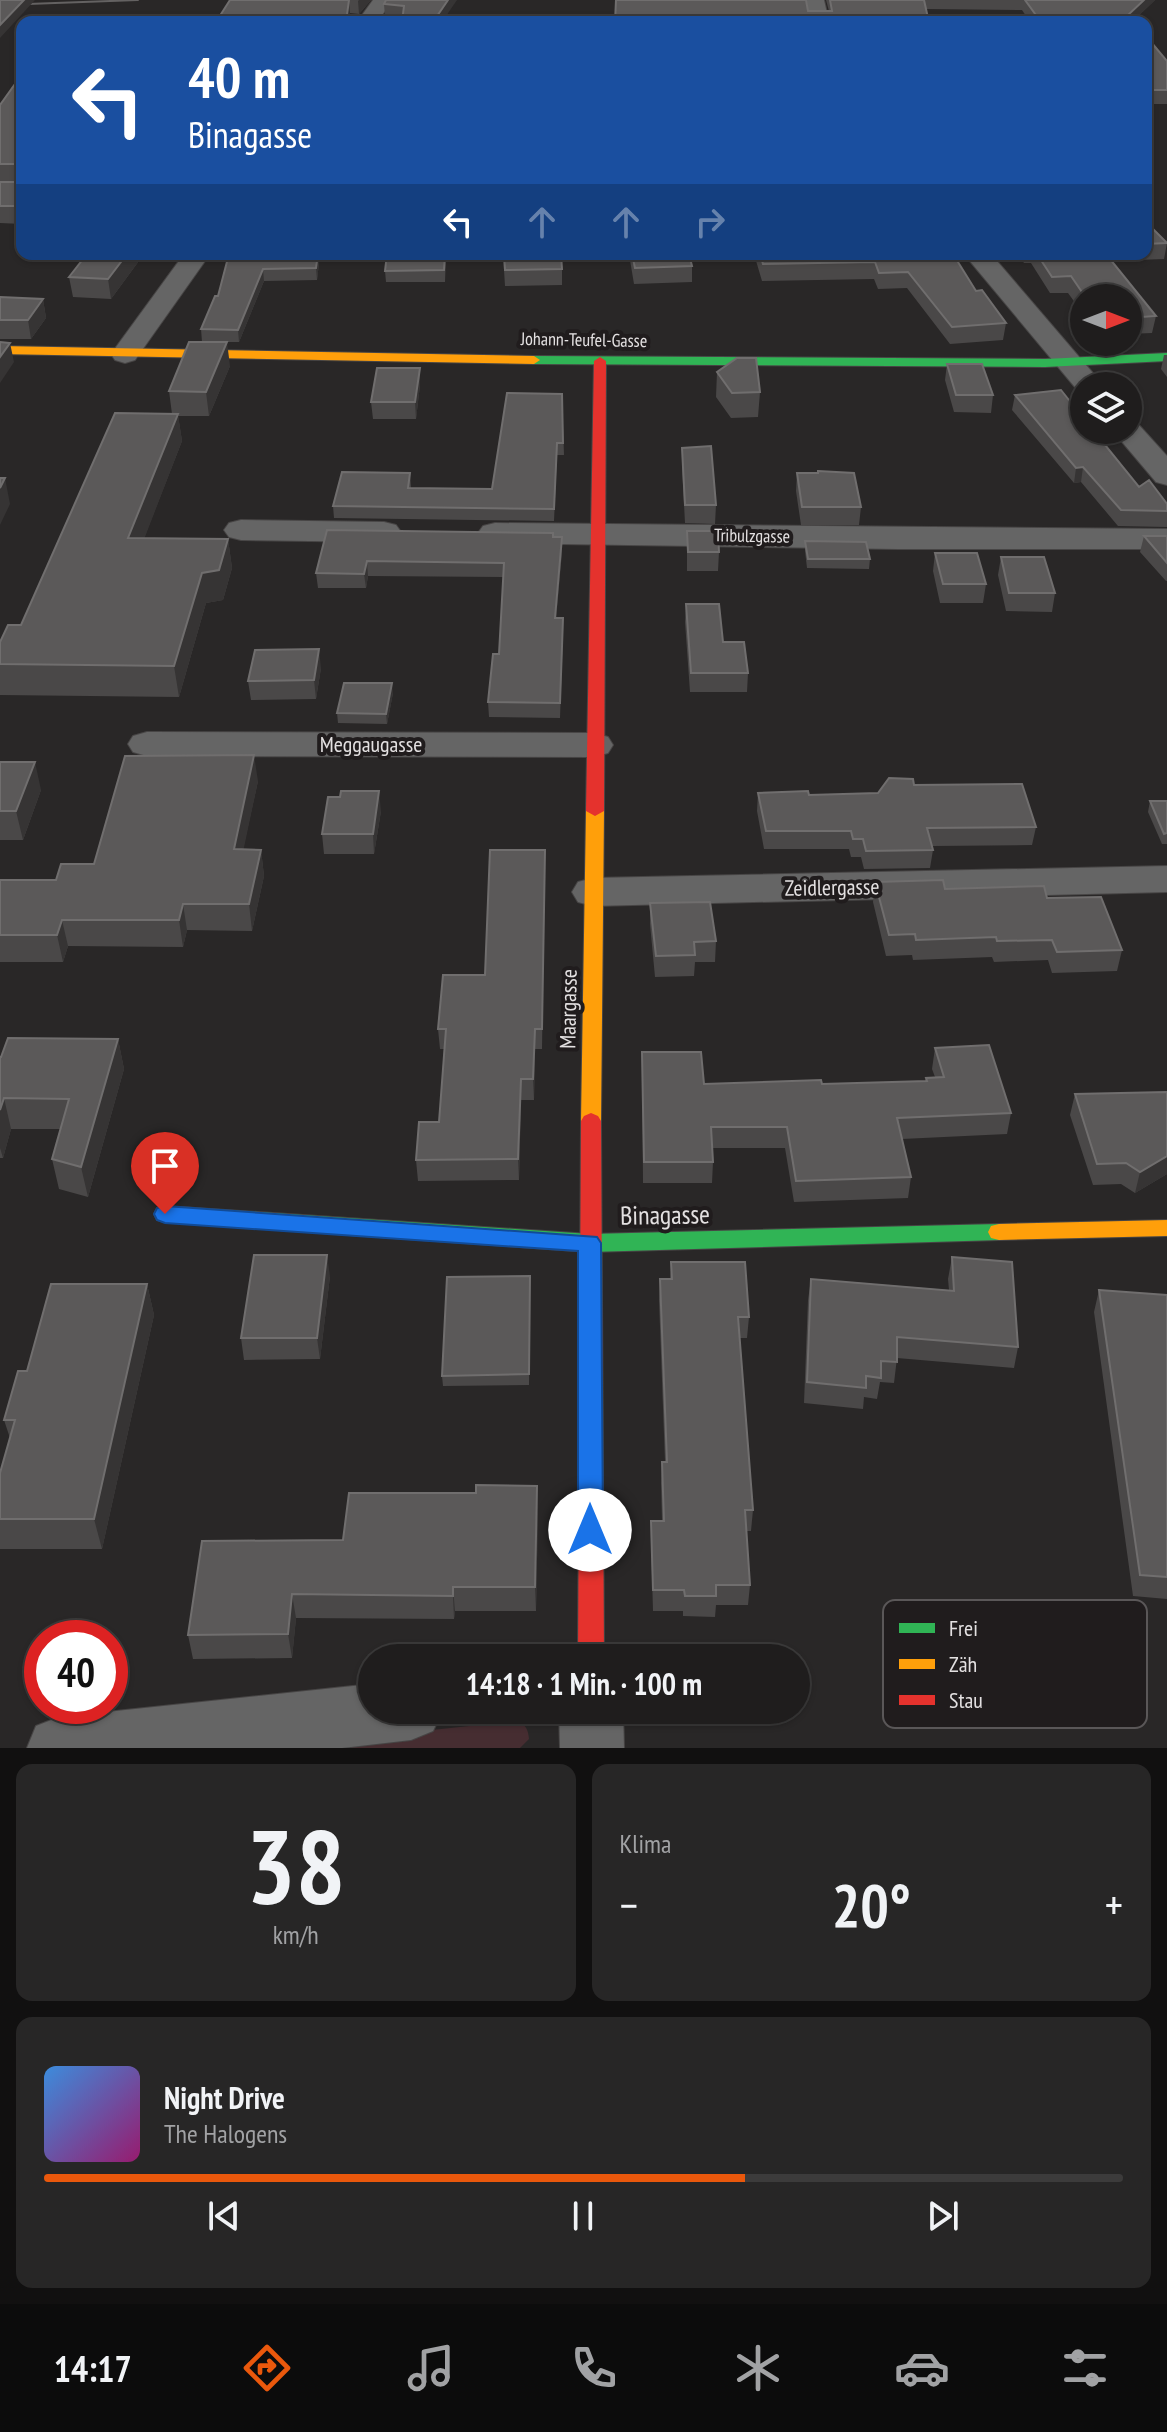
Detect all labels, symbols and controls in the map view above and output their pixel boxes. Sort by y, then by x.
text: 40 m [188,41,290,113]
icon: left [56,48,160,152]
text: Binagasse [188,111,312,158]
icon: left [436,200,480,244]
icon: ahead [520,200,564,244]
icon: ahead [604,200,648,244]
icon: right [688,200,732,244]
north arrow [1070,284,1142,356]
map controls [1070,284,1142,444]
street label: Johann-Teufel-Gasse [520,327,647,352]
button: layers [1070,372,1142,444]
street label: Tribulzgasse [714,523,790,548]
street label: Meggaugasse [320,730,422,758]
street label: Zeidlergasse [784,872,880,902]
street label: Maargasse [553,969,583,1049]
pin [131,1132,199,1214]
icon: arrive [143,1144,187,1188]
street label: Binagasse [620,1197,710,1232]
position arrow [548,1488,632,1572]
legend [883,1600,1147,1728]
text: Frei [949,1614,978,1642]
speed limit sign: 40 [24,1620,128,1724]
text: Zäh [949,1650,977,1678]
text: 14:18 · 1 Min. · 100 m [466,1664,702,1703]
text: Stau [949,1686,983,1714]
text: 38 [246,1798,345,1933]
text: Klima [620,1827,671,1860]
text: 20° [832,1866,911,1944]
text: − [620,1876,638,1933]
text: + [1105,1876,1123,1933]
text: km/h [273,1918,319,1951]
text: Night Drive [164,2078,285,2117]
text: The Halogens [164,2117,287,2150]
icon: previous [202,2194,246,2238]
icon: pause [561,2194,605,2238]
icon: next [921,2194,965,2238]
icon: directions [239,2340,295,2396]
icon: music [403,2340,459,2396]
icon: phone [566,2340,622,2396]
icon: climate [730,2340,786,2396]
icon: car [894,2340,950,2396]
icon: filters [1057,2340,1113,2396]
text: 14:17 [54,2345,132,2392]

